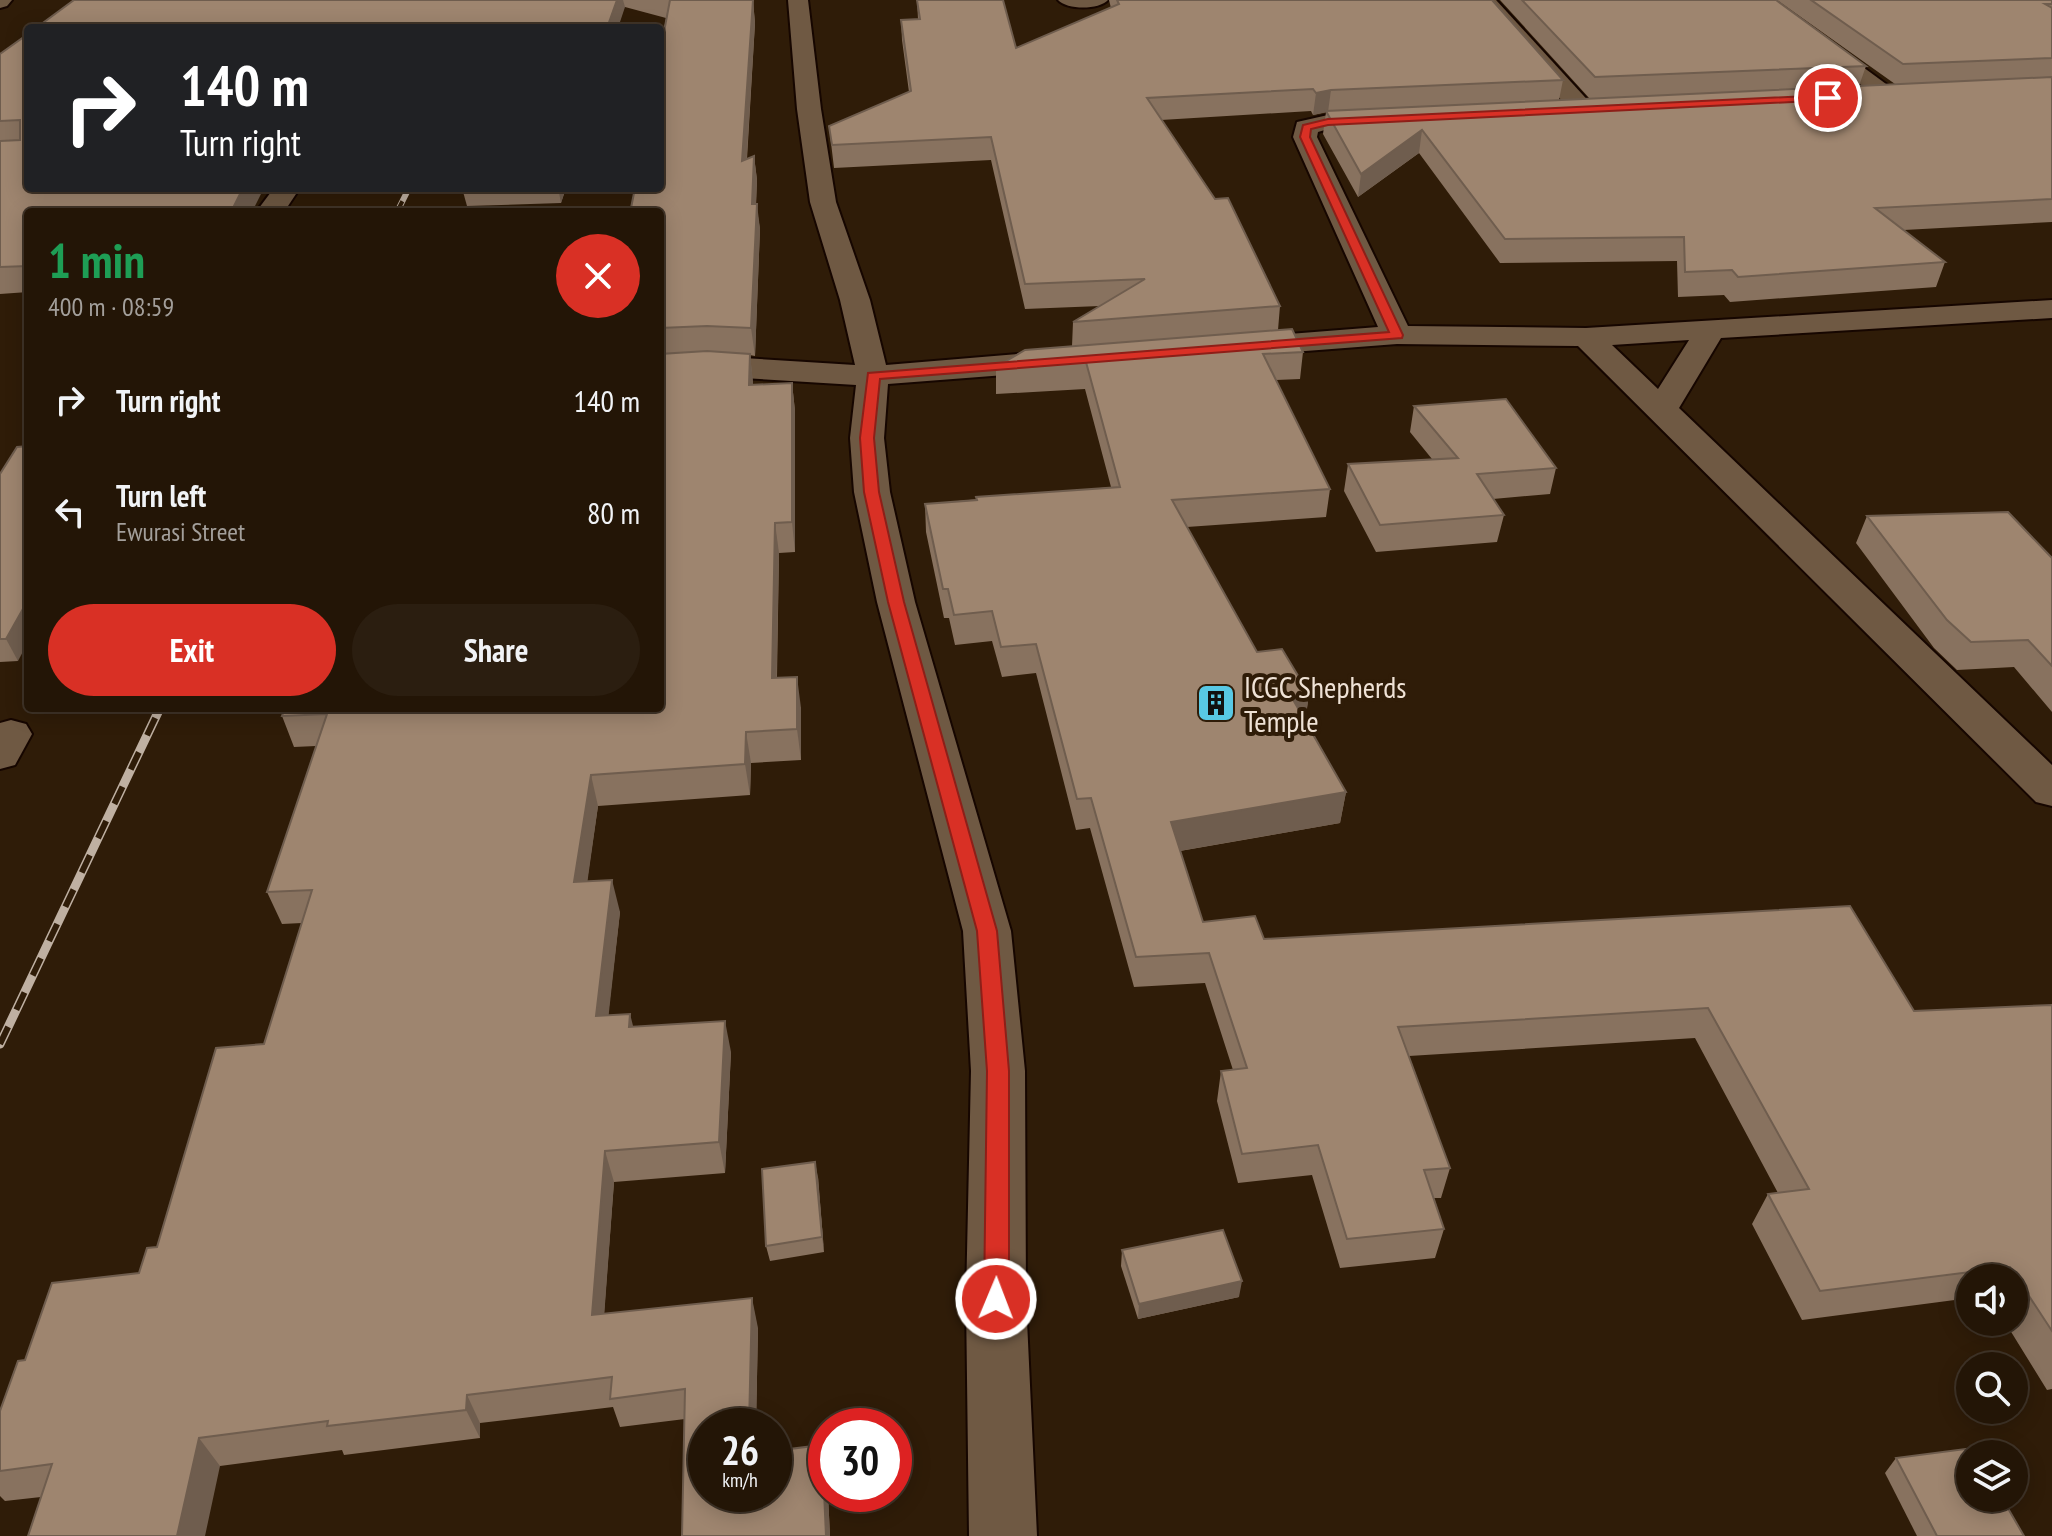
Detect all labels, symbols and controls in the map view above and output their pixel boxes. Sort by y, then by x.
text: 140 m [180,49,309,121]
icon: right [48,56,152,160]
pin [1794,64,1862,132]
icon: arrive [1806,76,1850,120]
text: Turn right [180,119,301,166]
text: 1 min [48,229,145,291]
button: close [556,234,640,318]
text: 400 m · 08:59 [48,290,174,323]
icon: right [48,378,92,422]
text: Turn right [116,381,220,420]
text: 140 m [574,381,640,420]
text: Turn left [116,476,206,515]
icon: left [48,490,92,534]
text: 80 m [587,493,640,532]
text: Ewurasi Street [116,515,245,548]
button: Exit [48,604,336,696]
button: Share [352,604,640,696]
place label: ICGC Shepherds Temple [1244,667,1406,740]
building icon: ICGC Shepherds Temple [1195,682,1237,724]
position arrow [954,1257,1038,1341]
map controls [1956,1264,2028,1512]
button: sound [1956,1264,2028,1336]
button: search [1956,1352,2028,1424]
speed limit sign: 30 [808,1408,912,1512]
text: 26 [721,1424,759,1476]
button: layers [1956,1440,2028,1512]
text: km/h [722,1467,758,1493]

